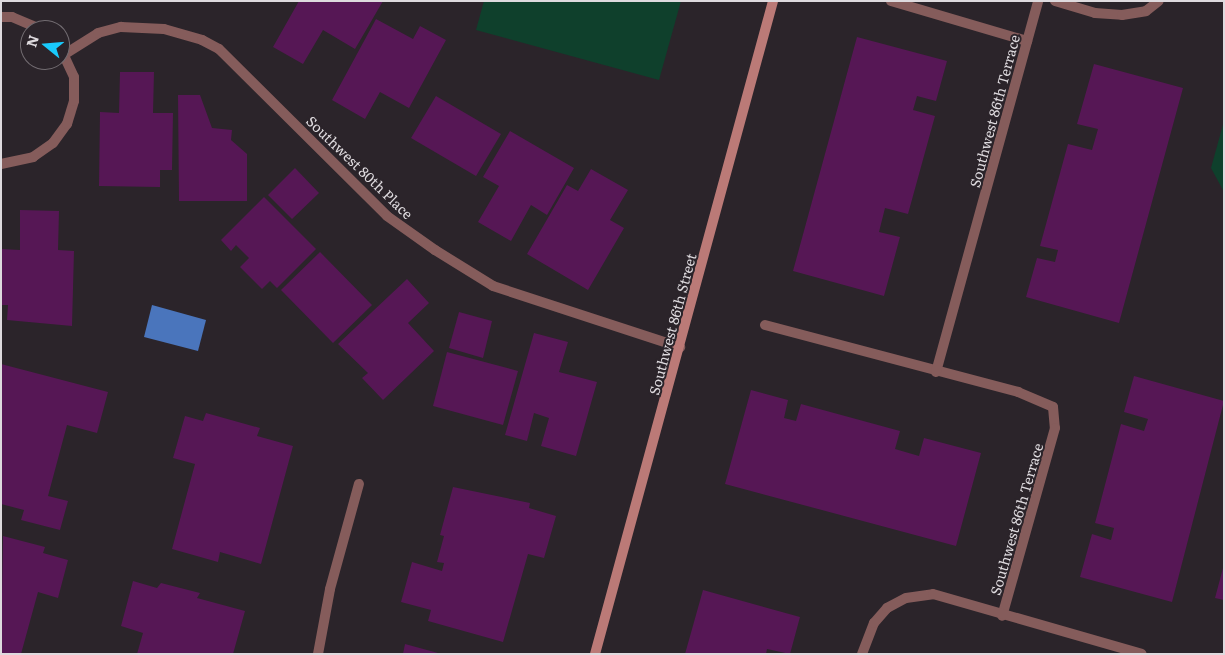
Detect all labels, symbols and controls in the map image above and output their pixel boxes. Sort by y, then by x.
north arrow [20,20,70,70]
text: N [20,32,43,49]
street label: Southwest 86th Terrace [966,33,1022,189]
street label: Southwest 80th Place [303,112,417,222]
street label: Southwest 86th Street [645,251,699,397]
street label: Southwest 86th Terrace [986,441,1046,597]

